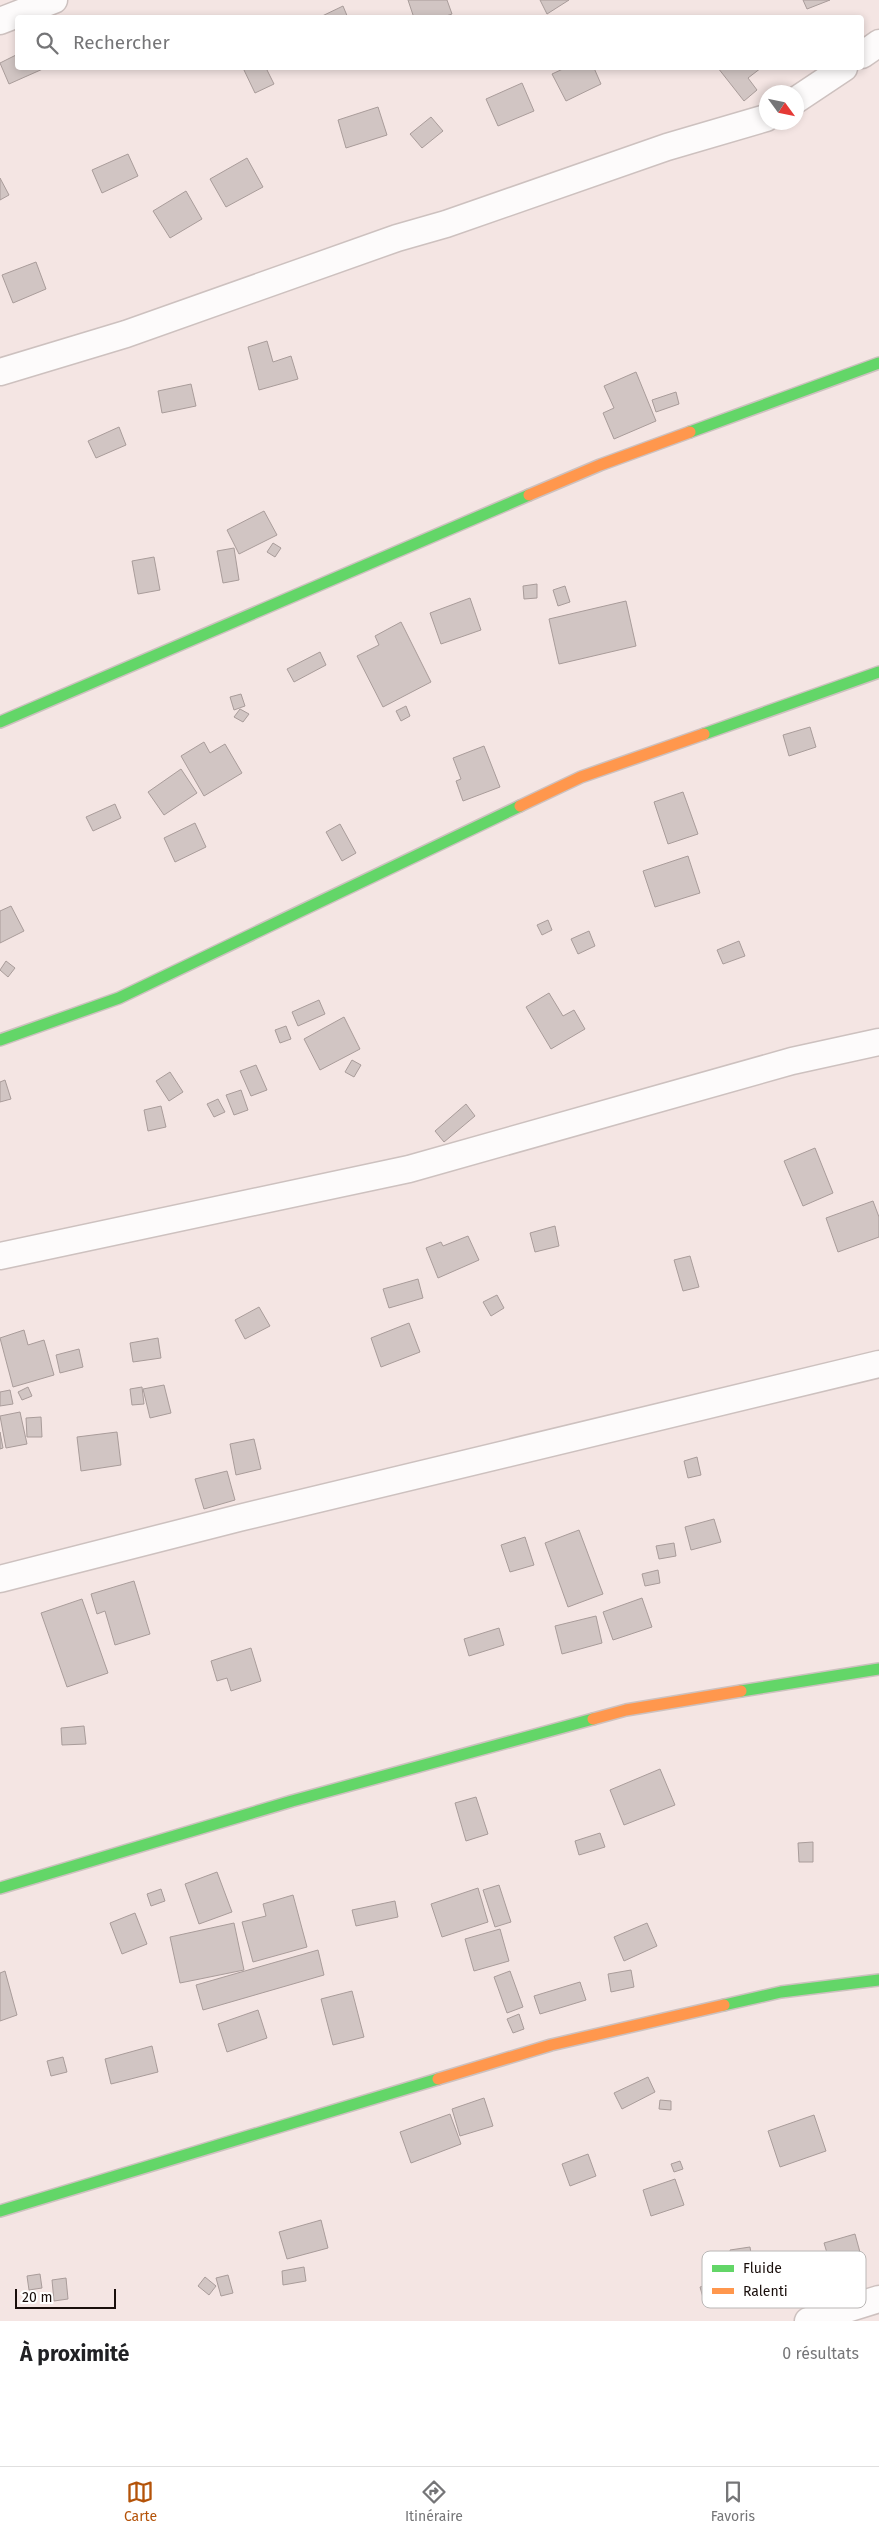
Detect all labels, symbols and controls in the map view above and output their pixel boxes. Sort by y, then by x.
search box [15,15,864,70]
icon: search [33,29,61,57]
text: Rechercher [73,31,170,54]
north arrow [759,85,804,130]
legend [702,2251,866,2308]
text: Fluide [743,2260,782,2277]
text: Ralenti [743,2283,788,2300]
scale bar [15,2286,116,2309]
text: 20 m [22,2289,52,2306]
text: À proximité [20,2341,129,2367]
text: 0 résultats [782,2344,859,2363]
tab: Carte [124,2478,157,2525]
tab: Itinéraire [405,2478,463,2525]
tab: Favoris [711,2478,755,2525]

